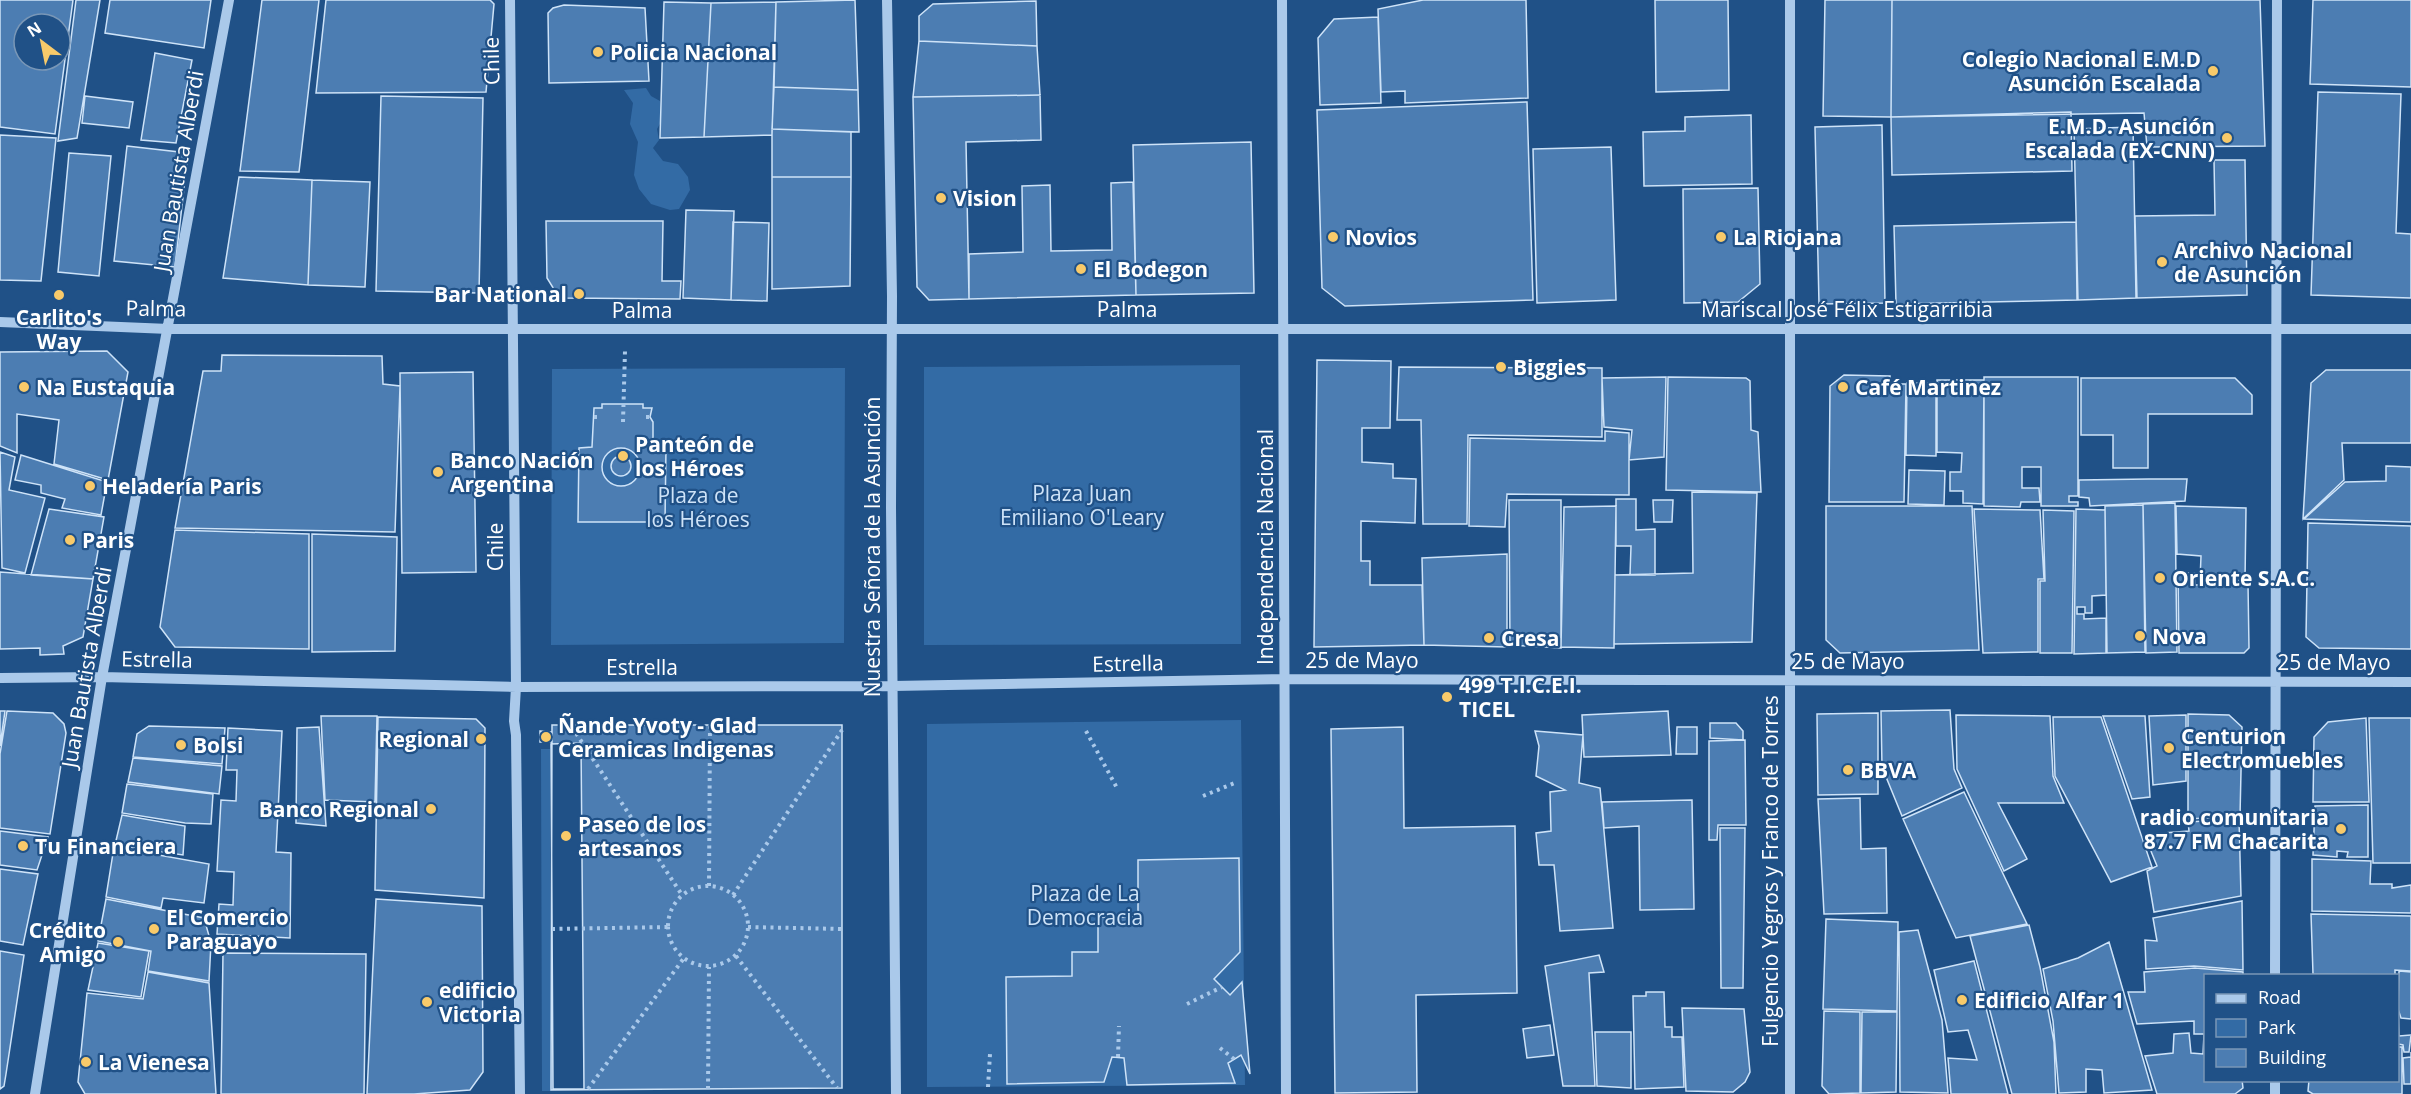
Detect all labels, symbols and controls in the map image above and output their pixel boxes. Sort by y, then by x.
north arrow [12,12,72,72]
text: N [23,17,45,42]
street label: Chile [477,37,505,85]
place label: Policia Nacional [610,38,777,66]
marker: Policia Nacional [591,45,605,59]
place label: Colegio Nacional E.M.D Asunción Escalada [1962,45,2201,97]
marker: Colegio Nacional E.M.D Asunción Escalada [2206,64,2220,78]
street label: Juan Bautista Alberdi [146,68,209,276]
place label: E.M.D. Asunción Escalada (EX-CNN) [2025,112,2215,164]
marker: E.M.D. Asunción Escalada (EX-CNN) [2220,131,2234,145]
place label: Vision [953,184,1017,212]
marker: Vision [934,191,948,205]
place label: Novios [1345,223,1417,251]
place label: La Riojana [1733,223,1842,251]
marker: Novios [1326,230,1340,244]
marker: La Riojana [1714,230,1728,244]
place label: Archivo Nacional de Asunción [2174,236,2352,288]
place label: El Bodegon [1093,255,1208,283]
marker: Archivo Nacional de Asunción [2155,255,2169,269]
marker: El Bodegon [1074,262,1088,276]
place label: Bar National [434,280,567,308]
marker: Bar National [572,287,586,301]
marker: Carlito's Way [52,288,66,302]
street label: Palma [125,293,187,323]
street label: Palma [1097,295,1157,323]
street label: Mariscal José Félix Estigarribia [1701,295,1993,323]
street label: Palma [612,296,672,324]
place label: Carlito's Way [16,303,102,355]
place label: Biggies [1513,353,1587,381]
marker: Biggies [1494,360,1508,374]
place label: Na Eustaquia [36,373,175,401]
place label: Café Martinez [1855,373,2001,401]
marker: Na Eustaquia [17,380,31,394]
marker: Café Martinez [1836,380,1850,394]
street label: Nuestra Señora de la Asunción [858,397,886,697]
street label: Independencia Nacional [1251,429,1279,665]
place label: Panteón de los Héroes [635,430,754,482]
place label: Banco Nación Argentina [450,446,594,498]
marker: Panteón de los Héroes [616,449,630,463]
marker: Banco Nación Argentina [431,465,445,479]
place label: Heladería Paris [102,472,262,500]
marker: Heladería Paris [83,479,97,493]
park label: Plaza Juan Emiliano O'Leary [1000,479,1165,531]
park label: Plaza de los Héroes [646,481,750,533]
street label: Chile [481,523,509,571]
place label: Paris [82,526,134,554]
marker: Paris [63,533,77,547]
street label: Juan Bautista Alberdi [54,564,117,772]
place label: Oriente S.A.C. [2172,564,2315,592]
marker: Oriente S.A.C. [2153,571,2167,585]
place label: Nova [2152,622,2207,650]
place label: Cresa [1501,624,1559,652]
marker: Nova [2133,629,2147,643]
marker: Cresa [1482,631,1496,645]
street label: Estrella [121,644,193,674]
street label: 25 de Mayo [1305,646,1419,674]
street label: 25 de Mayo [1791,647,1905,675]
street label: Estrella [1092,648,1164,678]
street label: 25 de Mayo [2277,648,2391,676]
street label: Estrella [606,653,678,681]
place label: 499 T.I.C.E.I. TICEL [1459,671,1582,723]
marker: 499 T.I.C.E.I. TICEL [1440,690,1454,704]
street label: Fulgencio Yegros y Franco de Torres [1756,695,1784,1047]
place label: Ñande Yvoty - Glad Ceramicas Indigenas [558,711,774,763]
place label: Centurion Electromuebles [2181,722,2343,774]
place label: Regional [379,725,469,753]
marker: Ñande Yvoty - Glad Ceramicas Indigenas [539,730,553,744]
place label: Bolsi [193,731,243,759]
marker: Regional [474,732,488,746]
marker: Bolsi [174,738,188,752]
marker: Centurion Electromuebles [2162,741,2176,755]
place label: BBVA [1860,756,1917,784]
marker: BBVA [1841,763,1855,777]
place label: Banco Regional [259,795,419,823]
marker: Banco Regional [424,802,438,816]
place label: radio comunitaria 87.7 FM Chacarita [2140,803,2329,855]
place label: Paseo de los artesanos [578,810,706,862]
marker: radio comunitaria 87.7 FM Chacarita [2334,822,2348,836]
marker: Paseo de los artesanos [559,829,573,843]
place label: Tu Financiera [35,832,176,860]
marker: Tu Financiera [16,839,30,853]
park label: Plaza de La Democracia [1027,879,1143,931]
place label: El Comercio Paraguayo [166,903,289,955]
place label: Crédito Amigo [29,916,106,968]
marker: El Comercio Paraguayo [147,922,161,936]
marker: Crédito Amigo [111,935,125,949]
legend [2204,974,2399,1082]
place label: edificio Victoria [439,976,521,1028]
text: Road [2258,985,2301,1009]
place label: Edificio Alfar 1 [1974,986,2124,1014]
marker: Edificio Alfar 1 [1955,993,1969,1007]
marker: edificio Victoria [420,995,434,1009]
text: Park [2258,1015,2296,1039]
text: Building [2258,1045,2326,1069]
place label: La Vienesa [98,1048,210,1076]
marker: La Vienesa [79,1055,93,1069]

